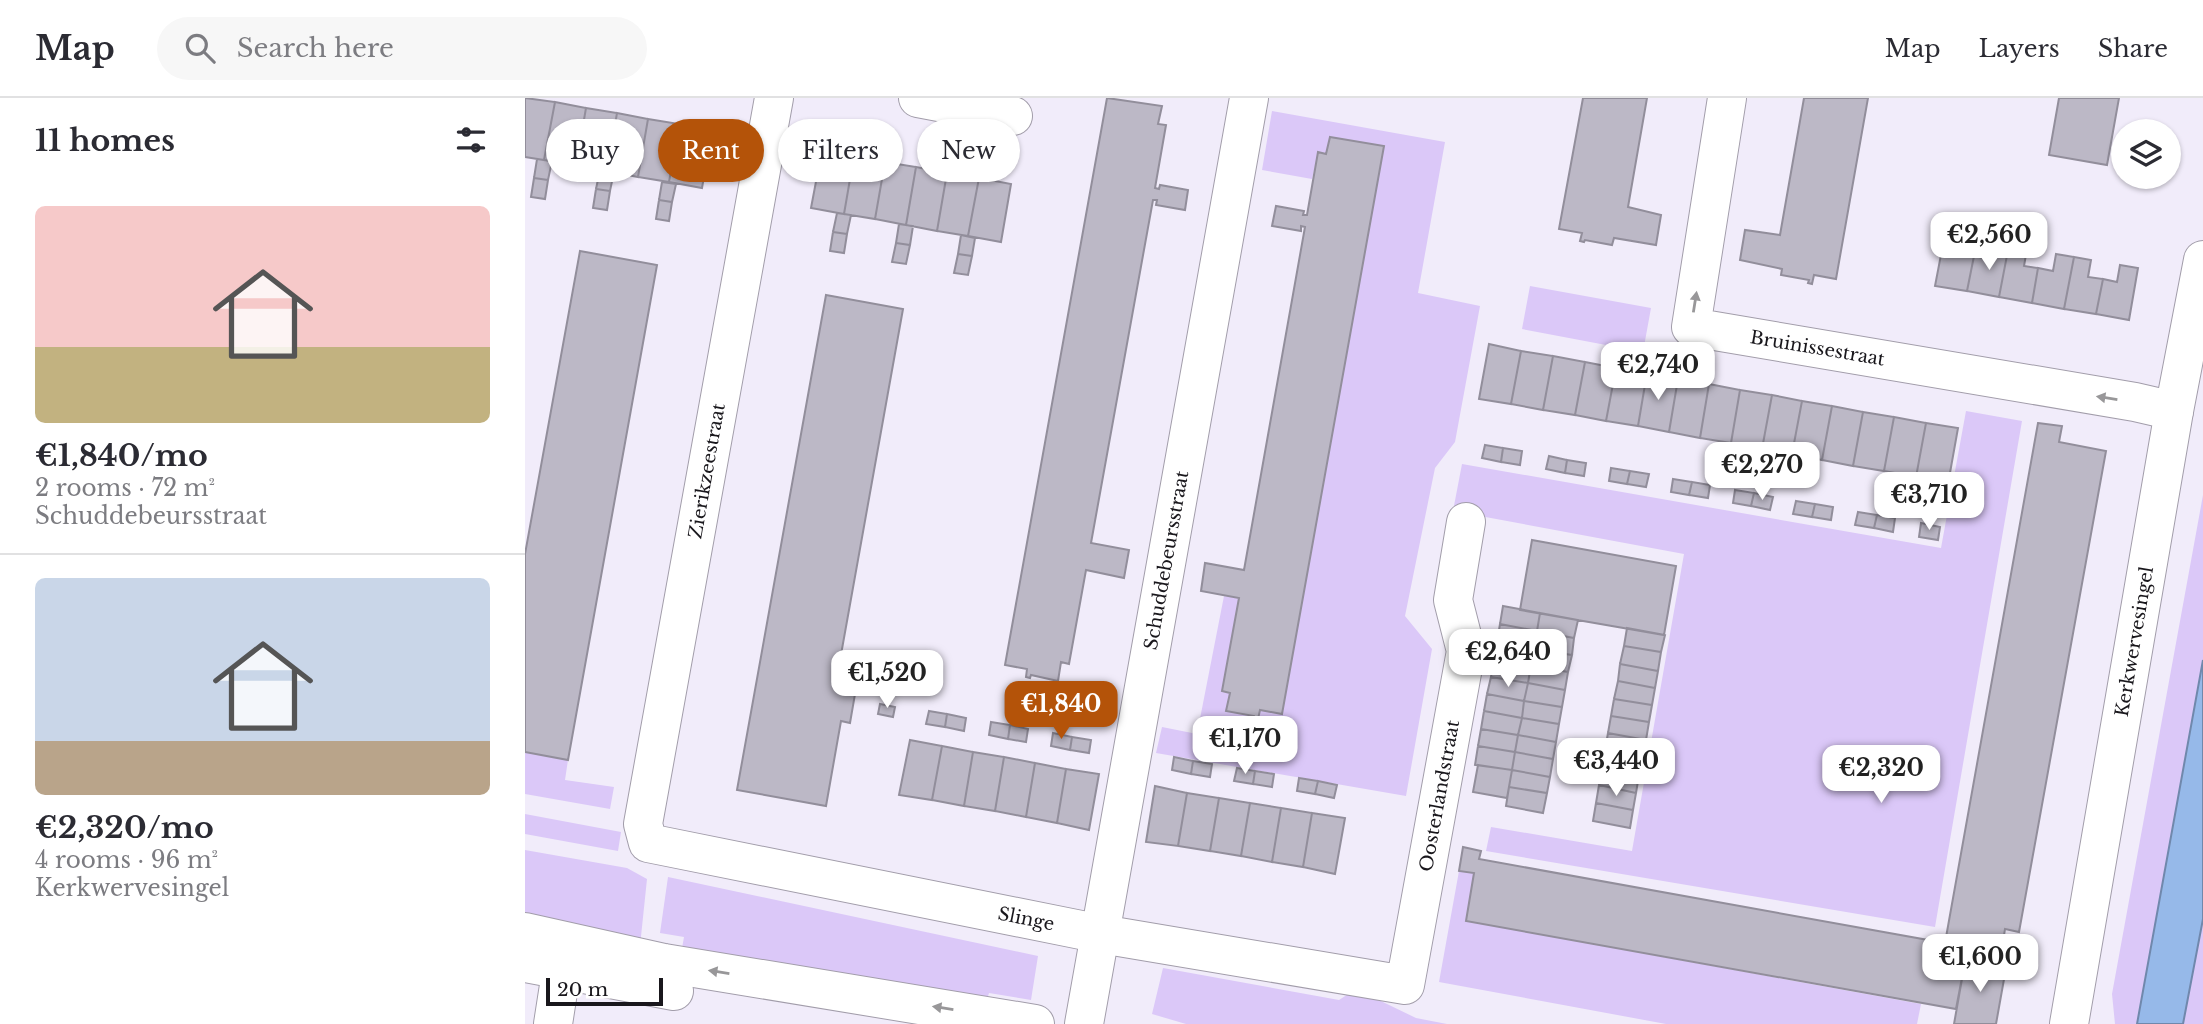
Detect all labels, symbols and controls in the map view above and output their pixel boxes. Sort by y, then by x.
search box [157,17,647,80]
text: Map [35,28,115,69]
icon: search [181,29,219,67]
text: Search here [237,32,394,64]
text: Map [1885,34,1941,63]
text: Layers [1979,34,2060,63]
text: Share [2098,34,2168,63]
chip: Buy [546,119,644,182]
chip: Rent [658,119,764,182]
chip: Filters [778,119,903,182]
chip: New [917,119,1020,182]
map controls [2111,119,2181,189]
button: layers [2111,119,2181,189]
icon: filters [452,121,490,159]
text: 11 homes [35,122,175,159]
pin: €2,560 [1932,212,2046,272]
text: €2,560 [1946,221,2032,249]
icon: home [200,251,326,377]
one-way arrow [1690,291,1701,313]
street label: Bruinissestraat [1748,326,1887,371]
pin: €2,740 [1601,342,1715,402]
text: €2,740 [1617,351,1699,379]
one-way arrow [2096,392,2118,403]
street label: Zierikzeestraat [684,401,730,540]
text: €1,840/mo [35,437,208,474]
pin: €2,270 [1705,442,1819,502]
text: €2,270 [1721,451,1803,479]
street label: Schuddebeursstraat [1140,469,1193,652]
pin: €3,710 [1872,472,1986,532]
text: 2 rooms · 72 m² [35,474,215,502]
text: €3,710 [1890,481,1968,509]
text: Schuddebeursstraat [35,502,267,530]
street label: Kerkwervesingel [2111,565,2158,718]
icon: home [200,623,326,749]
pin: €2,640 [1451,630,1565,689]
text: €2,640 [1465,638,1551,666]
pin: €1,520 [830,650,944,710]
text: €1,520 [847,659,927,687]
pin: €1,840 [1004,682,1118,741]
text: €1,840 [1021,690,1101,718]
pin: €1,170 [1188,716,1302,776]
street label: Oosterlandstraat [1415,718,1464,873]
text: €1,170 [1209,725,1281,753]
pin: €3,440 [1559,738,1673,798]
pin: €2,320 [1824,746,1938,805]
text: €3,440 [1573,747,1659,775]
text: €2,320 [1838,754,1924,782]
text: €2,320/mo [35,809,214,846]
text: 4 rooms · 96 m² [35,846,218,874]
text: Kerkwervesingel [35,874,229,902]
street label: Slinge [996,903,1056,935]
pin: €1,600 [1923,934,2037,994]
text: €1,600 [1938,943,2022,971]
one-way arrow [708,966,730,977]
scale bar [546,975,663,1007]
text: 20 m [557,978,608,1001]
one-way arrow [932,1002,954,1013]

